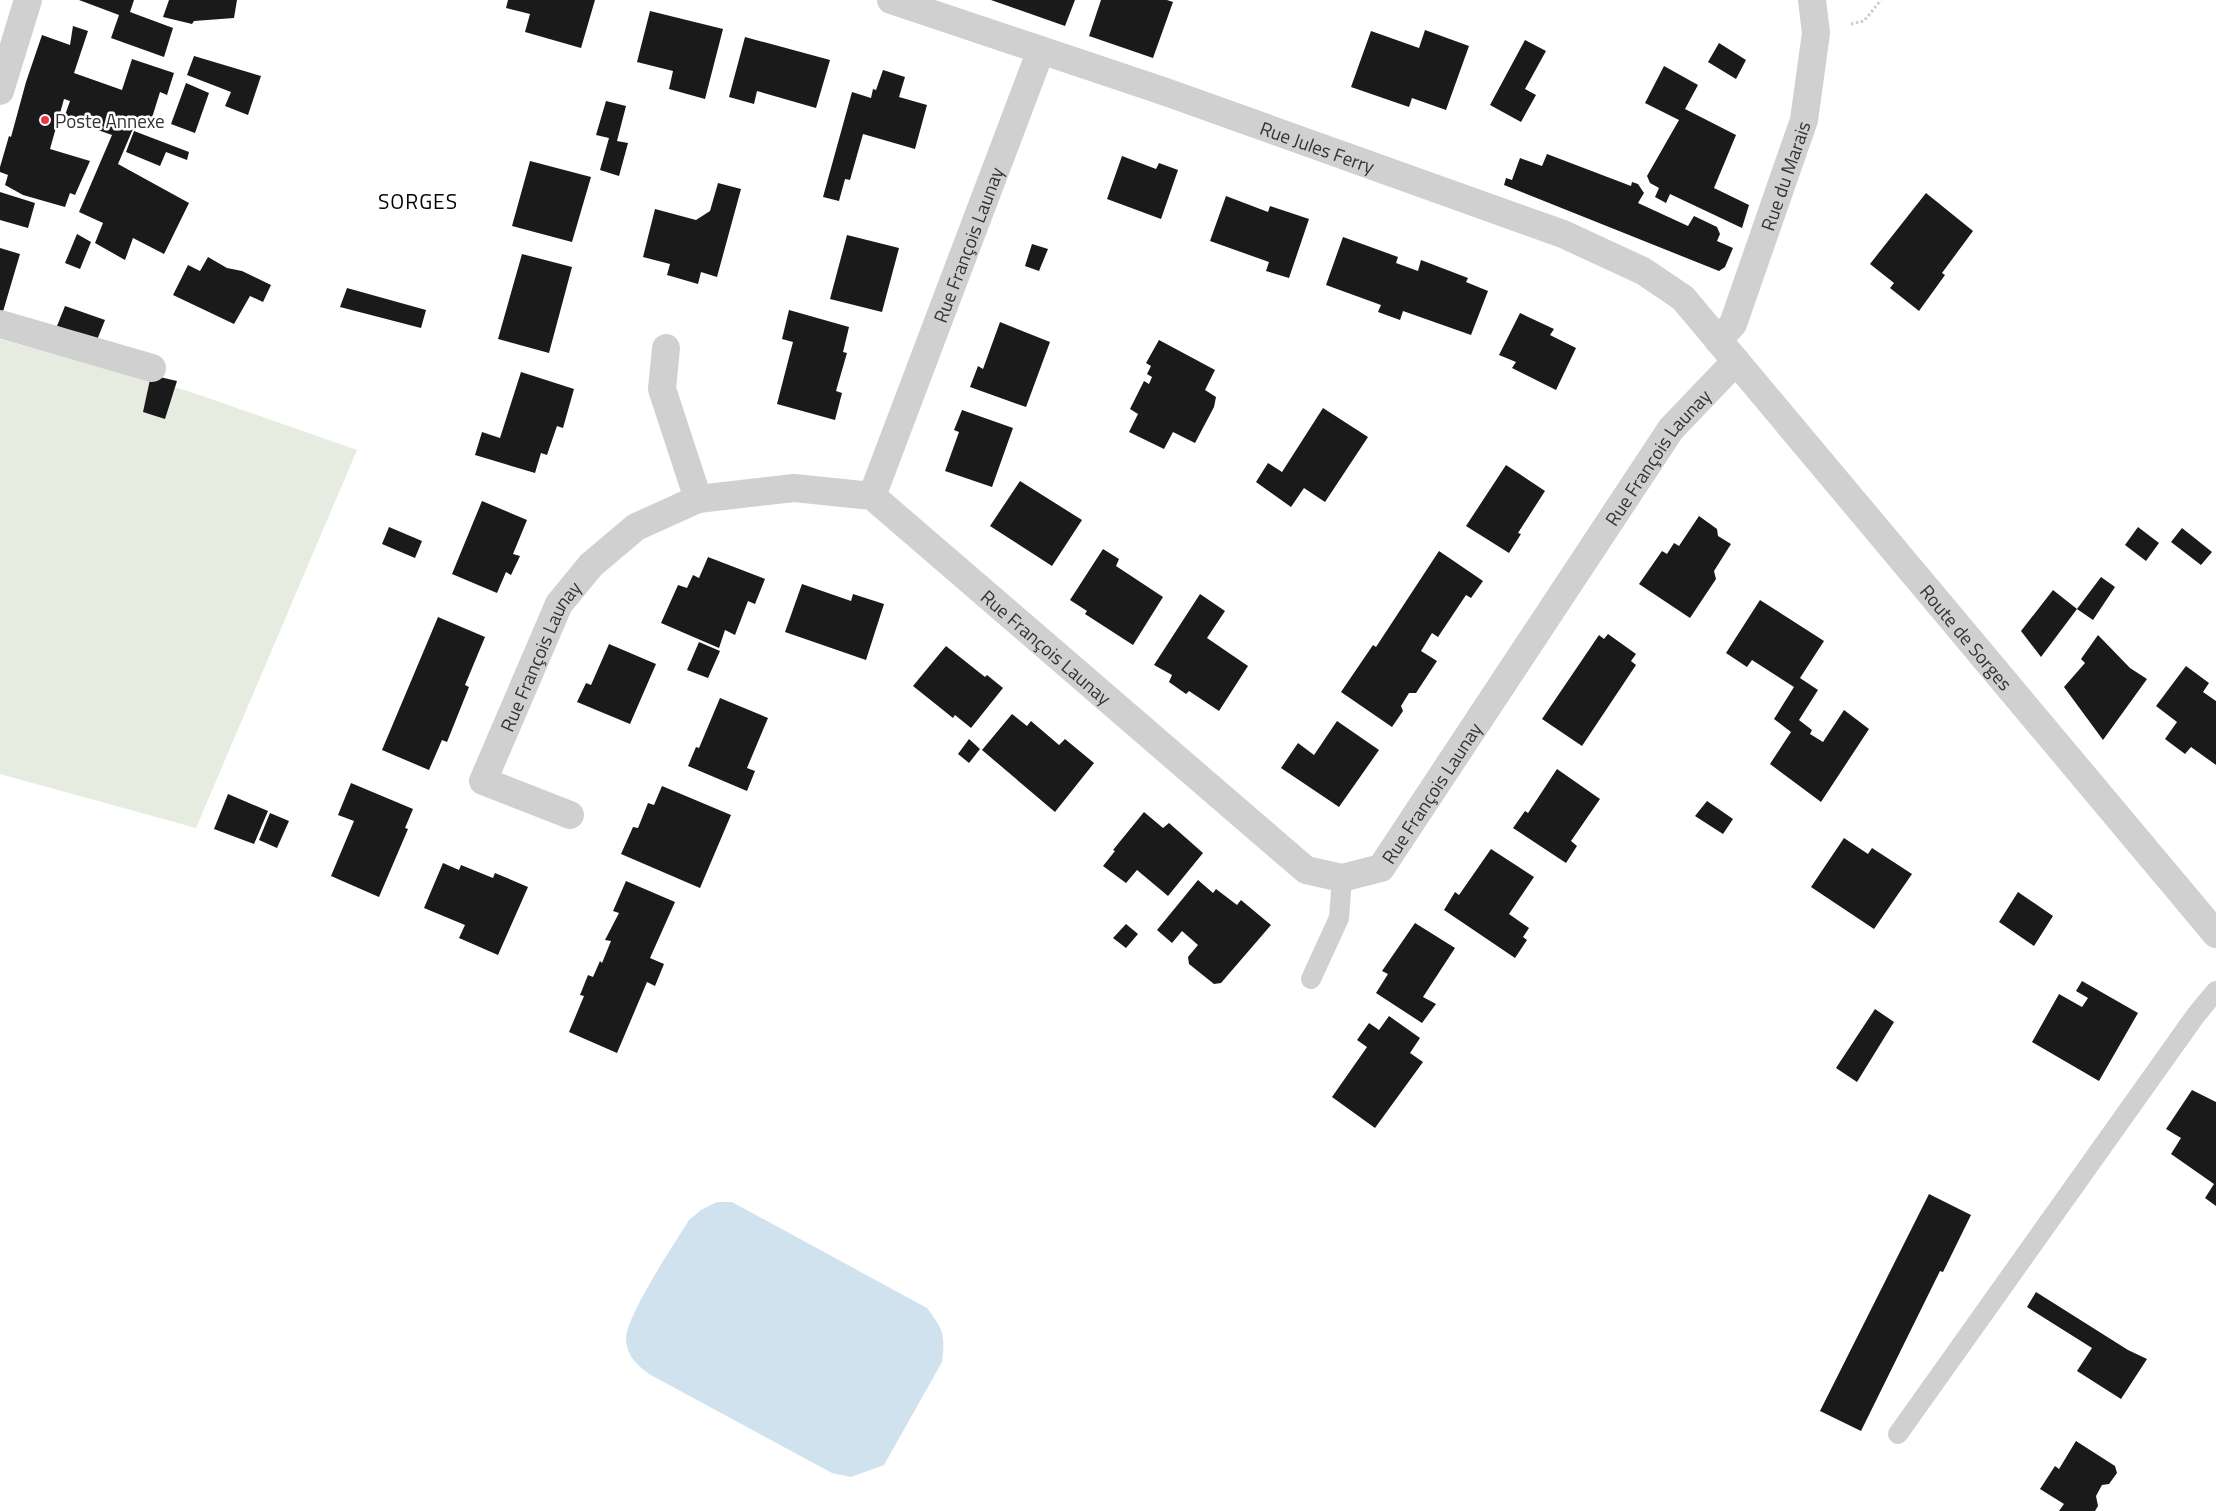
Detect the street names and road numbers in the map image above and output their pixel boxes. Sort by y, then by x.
street label: Rue Jules Ferry [1256,112,1379,180]
street label: Rue du Marais [1752,117,1817,235]
street label: Rue François Launay [925,162,1010,326]
street label: Rue François Launay [1597,382,1717,531]
street label: Rue François Launay [492,574,587,736]
street label: Route de Sorges [1914,577,2020,696]
street label: Rue François Launay [975,582,1118,711]
street label: Rue François Launay [1373,716,1488,869]

